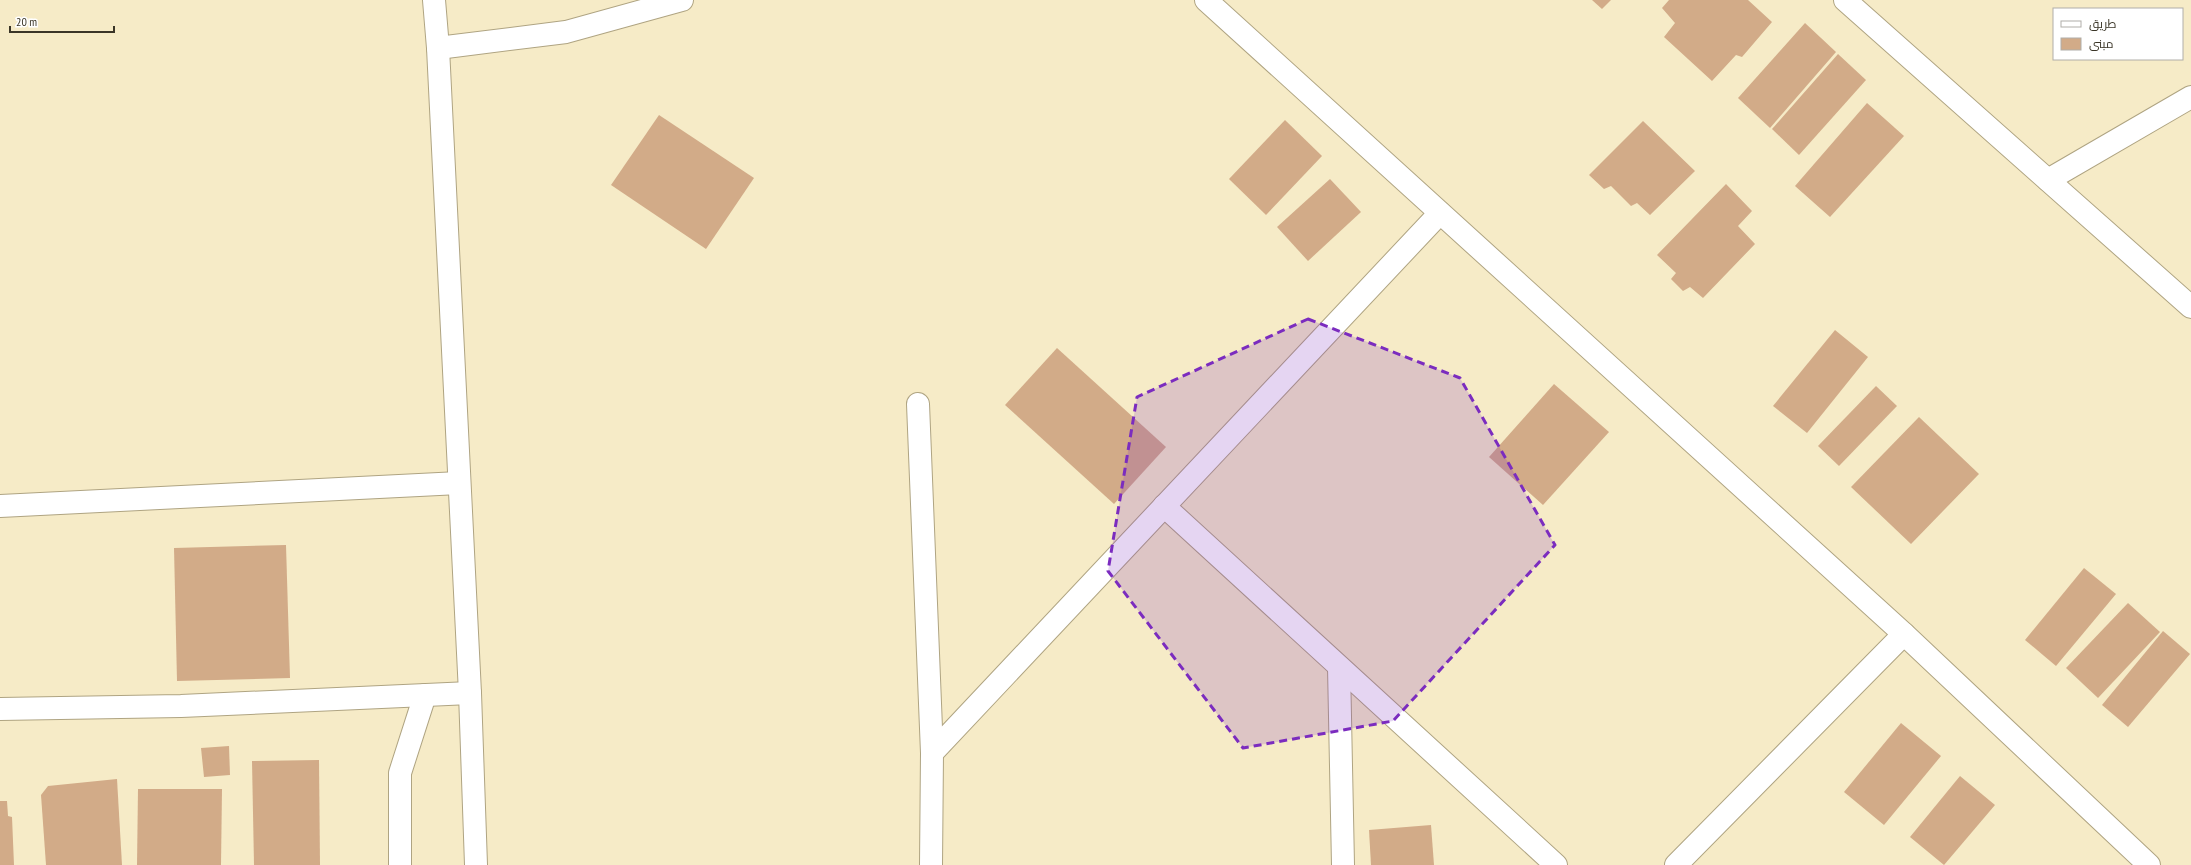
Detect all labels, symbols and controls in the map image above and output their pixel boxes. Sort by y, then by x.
scale bar [10,8,114,34]
legend [2053,8,2183,60]
text: 20 m [16,14,37,29]
text: طريق [2089,16,2117,31]
text: مبنى [2089,36,2114,51]

